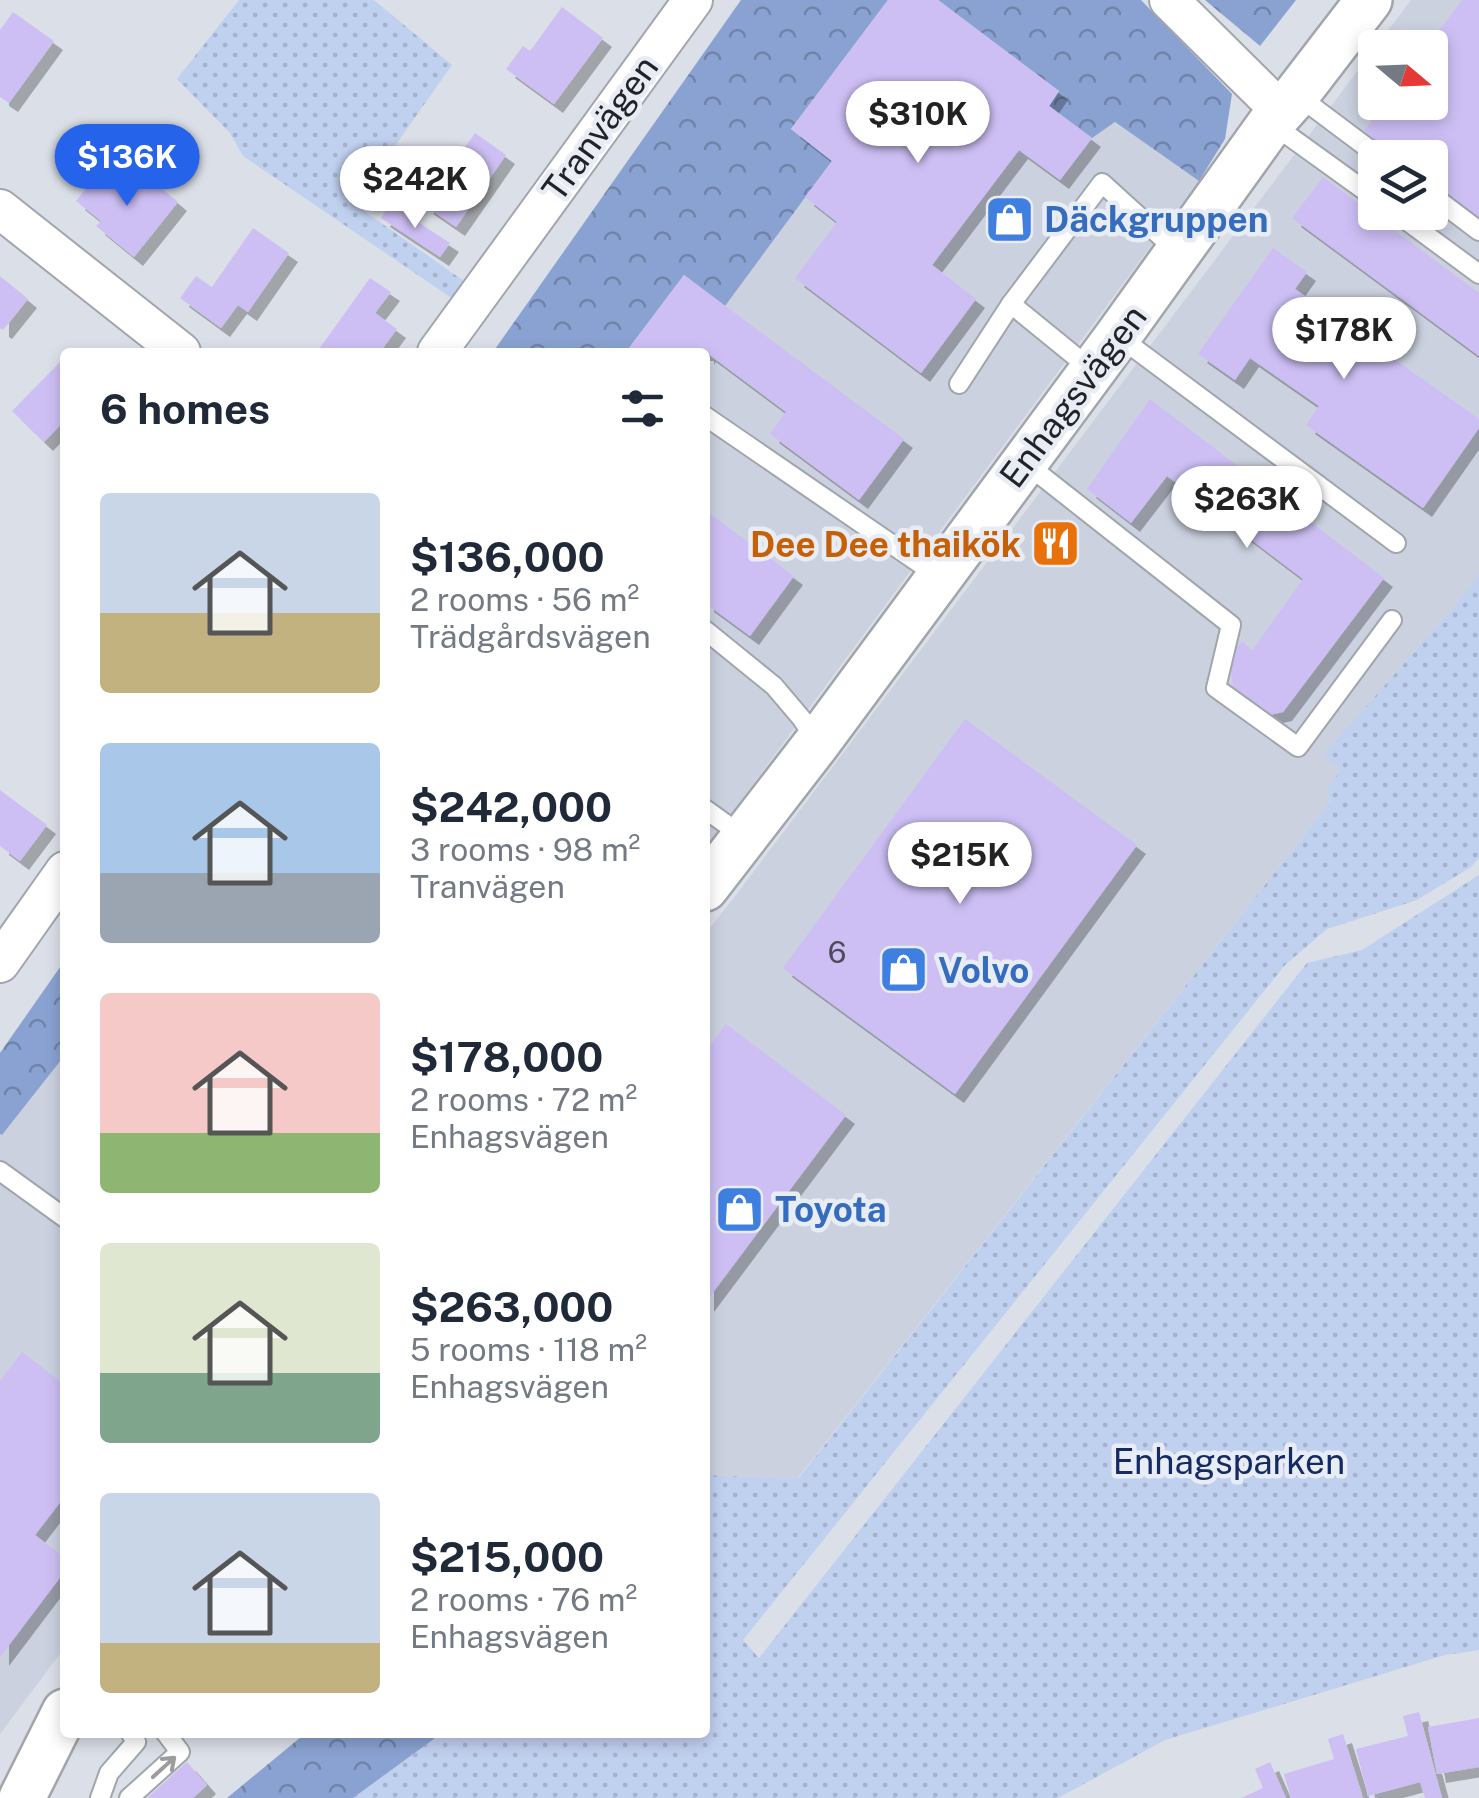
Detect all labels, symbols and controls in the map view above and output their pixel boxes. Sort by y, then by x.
north arrow [1358,30,1448,120]
map controls [1358,30,1448,230]
street label: Tranvägen [534,47,666,209]
pin: $310K [848,81,988,166]
text: $310K [868,95,968,132]
pin: $136K [57,124,197,209]
text: $136K [77,138,177,175]
button: layers [1358,140,1448,230]
pin: $242K [345,146,485,231]
text: $242K [362,160,468,197]
shop icon: Däckgruppen [983,193,1035,245]
place label: Däckgruppen [1044,199,1268,240]
street label: Enhagsvägen [991,297,1155,495]
pin: $178K [1274,297,1414,382]
text: $178K [1294,311,1394,348]
icon: filters [615,381,670,436]
text: 6 homes [100,384,270,433]
pin: $263K [1177,466,1317,551]
text: $263K [1193,480,1301,517]
restaurant icon: Dee Dee thaikök [1030,518,1082,570]
place label: Dee Dee thaikök [750,524,1021,565]
text: $136,000 [410,532,605,581]
icon: home [180,533,300,653]
text: 2 rooms · 56 m² [410,581,639,618]
text: Trädgårdsvägen [410,618,651,655]
text: $242,000 [410,782,612,831]
icon: home [180,783,300,903]
pin: $215K [890,822,1030,907]
text: 3 rooms · 98 m² [410,831,640,868]
text: $215K [910,836,1010,873]
text: Tranvägen [410,868,565,905]
house number: 6 [828,934,846,970]
shop icon: Volvo [877,944,929,996]
place label: Volvo [938,950,1029,991]
text: $178,000 [410,1032,603,1081]
icon: home [180,1033,300,1153]
text: 2 rooms · 72 m² [410,1081,637,1118]
text: Enhagsvägen [410,1118,609,1155]
shop icon: Toyota [714,1183,766,1235]
place label: Toyota [775,1189,887,1230]
text: $263,000 [410,1282,613,1331]
icon: home [180,1283,300,1403]
text: 5 rooms · 118 m² [410,1331,647,1368]
text: Enhagsvägen [410,1368,609,1405]
park label: Enhagsparken [1113,1441,1345,1482]
text: $215,000 [410,1532,604,1581]
icon: home [180,1533,300,1653]
text: 2 rooms · 76 m² [410,1581,637,1618]
text: Enhagsvägen [410,1618,609,1655]
one-way arrow [151,1755,176,1778]

